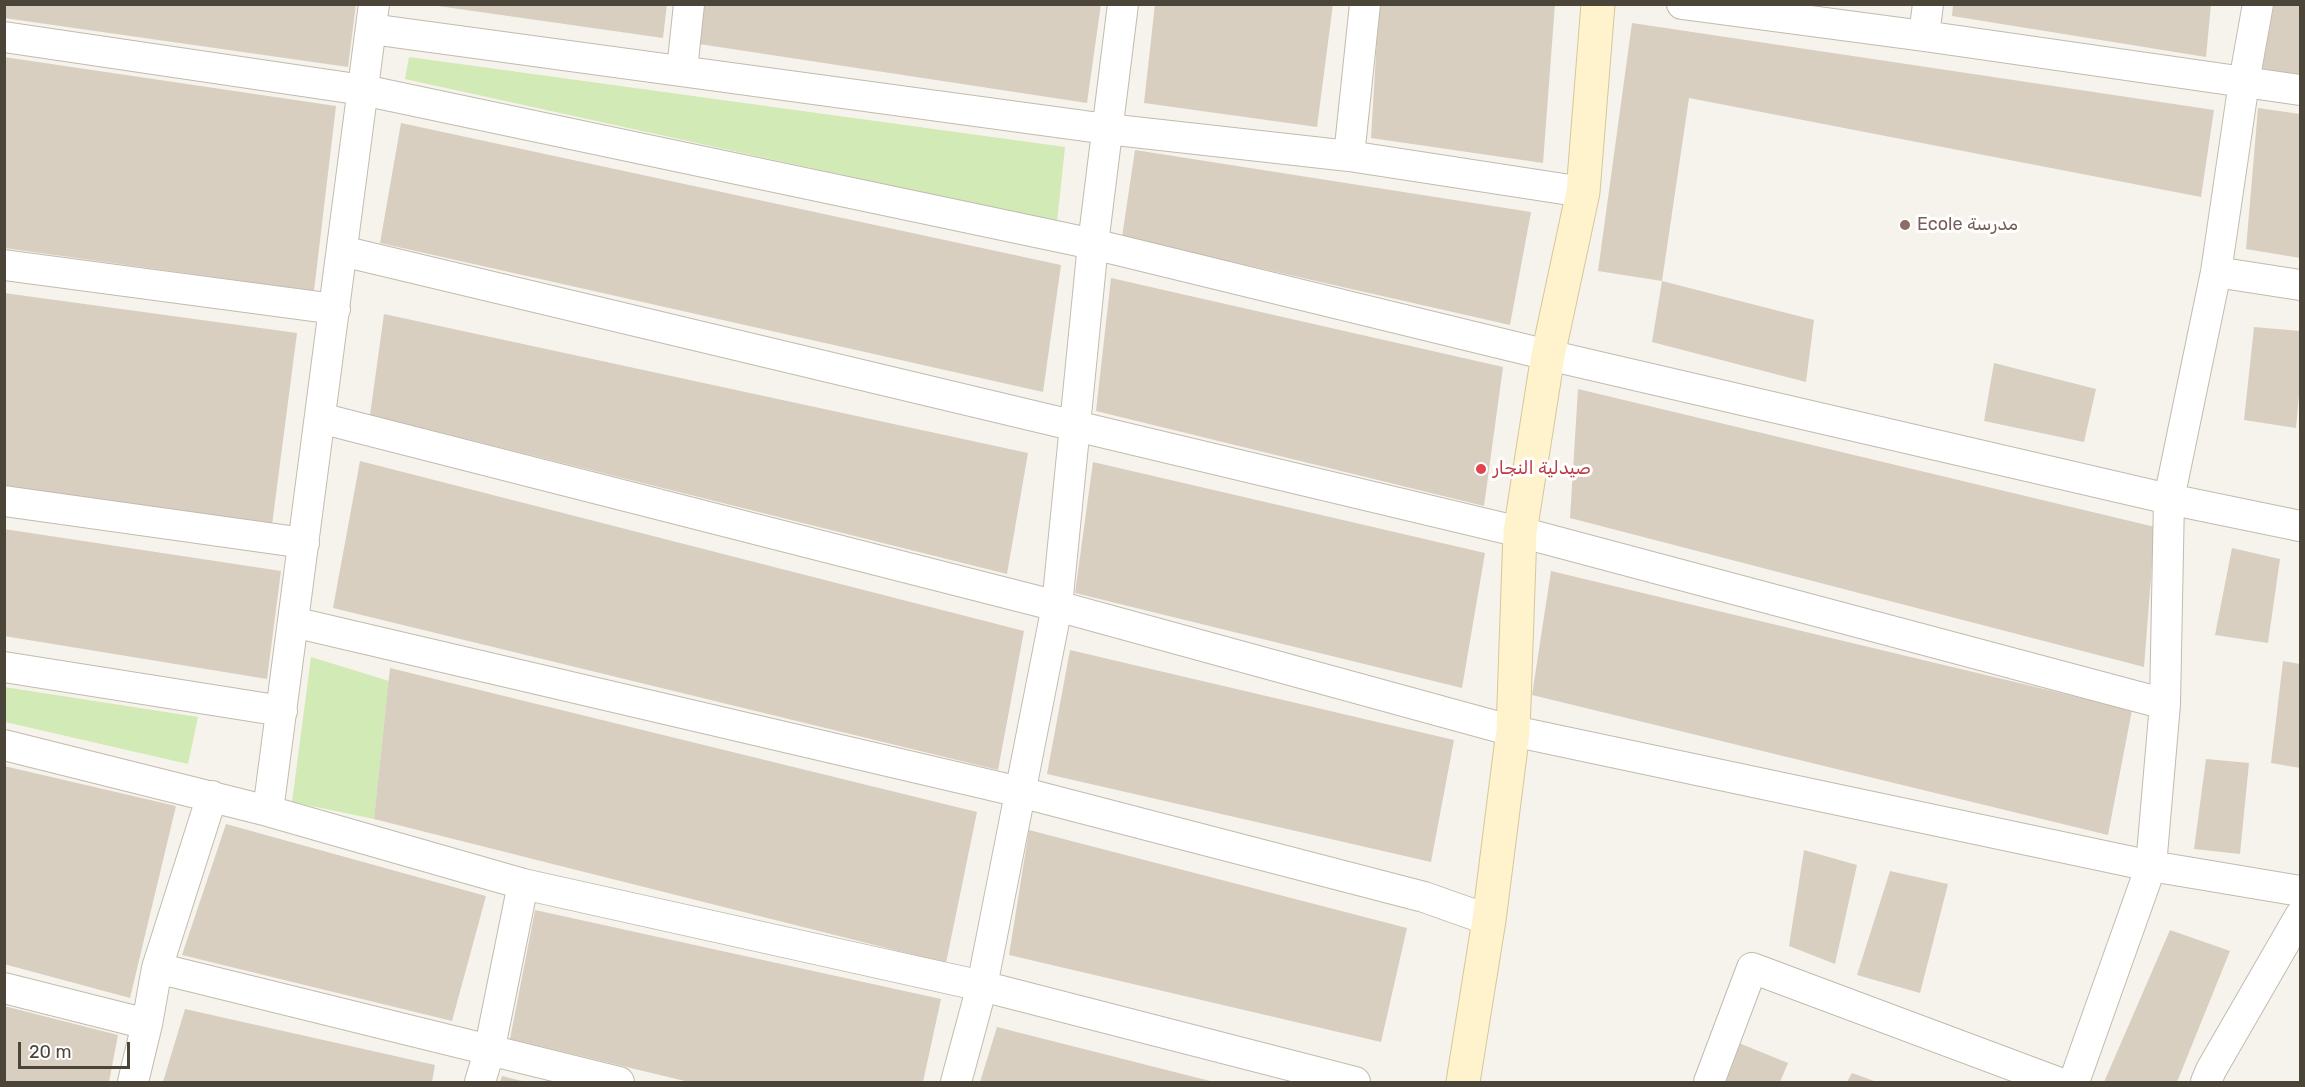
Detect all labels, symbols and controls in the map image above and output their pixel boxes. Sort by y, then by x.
place label: Ecole مدرسة [1917,214,2018,236]
marker: Ecole مدرسة [1898,218,1912,232]
place label: صيدلية النجار [1493,458,1591,480]
marker: صيدلية النجار [1474,462,1488,476]
scale bar [21,1030,134,1068]
text: 20 m [29,1041,71,1063]

